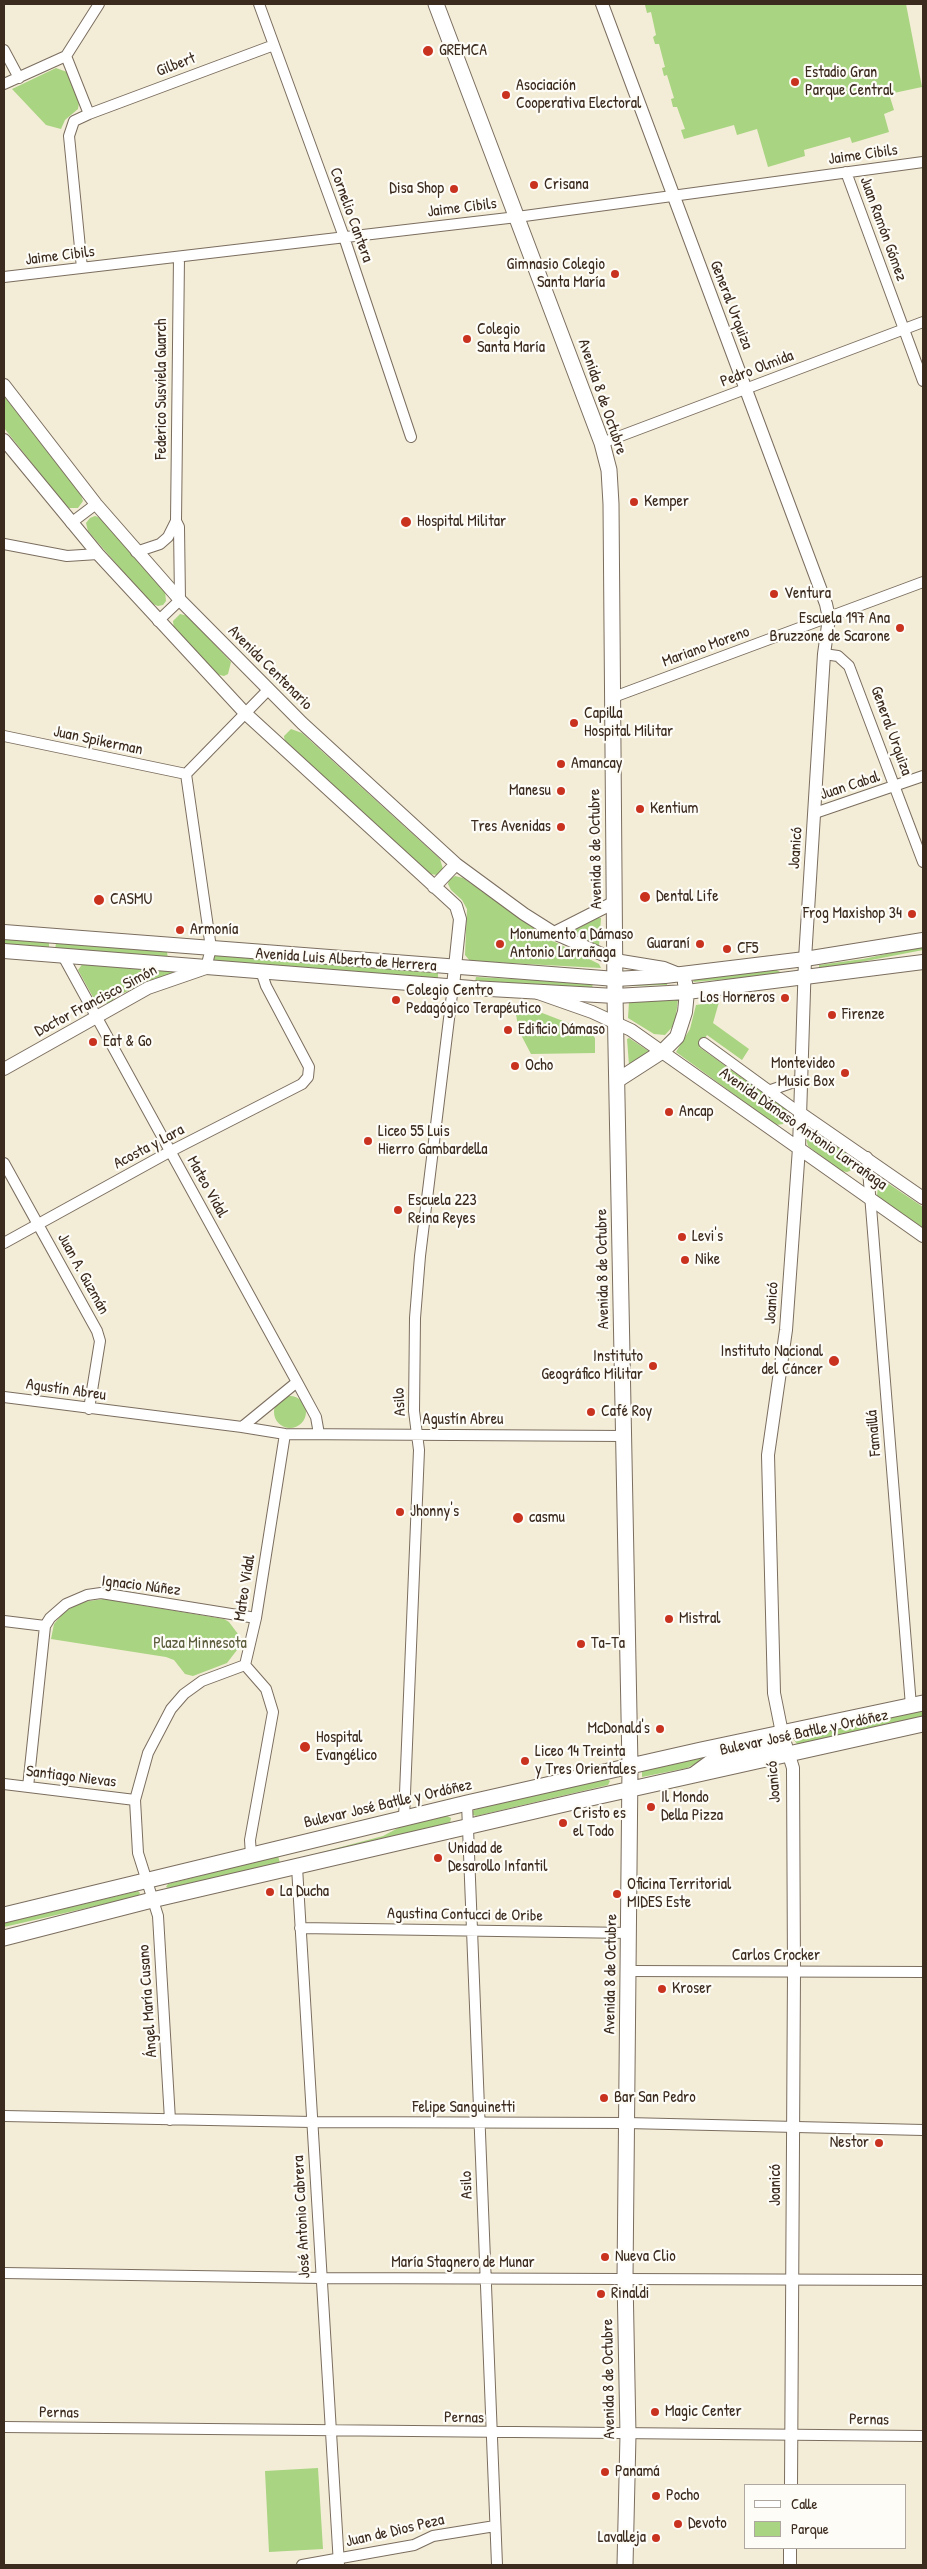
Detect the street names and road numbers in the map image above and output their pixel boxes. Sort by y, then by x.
street label: Gilbert [154,49,198,81]
street label: Jaime Cibils [827,141,899,169]
street label: Cornelio Cantera [325,165,377,265]
street label: Juan Ramón Gómez [855,174,911,284]
street label: Jaime Cibils [426,194,498,222]
street label: Jaime Cibils [24,242,96,270]
street label: General Urquiza [705,258,757,352]
street label: Federico Susviela Guarch [152,319,172,459]
street label: Avenida 8 de Octubre [573,337,631,457]
street label: Pedro Olmida [718,346,796,392]
street label: Avenida Centenario [224,622,316,714]
street label: Mariano Moreno [660,622,752,672]
street label: General Urquiza [866,684,916,778]
street label: Juan Spikerman [52,722,144,760]
street label: Juan Cabal [818,767,882,805]
street label: Avenida 8 de Octubre [585,789,607,909]
street label: Joanicó [785,826,807,870]
street label: Avenida Luis Alberto de Herrera [255,944,437,976]
street label: Doctor Francisco Simón [32,961,160,1041]
street label: Avenida Dámaso Antonio Larrañaga [715,1064,891,1194]
street label: Acosta y Lara [110,1120,188,1174]
street label: Mateo Vidal [182,1153,232,1221]
street label: Avenida 8 de Octubre [592,1209,614,1329]
street label: Juan A. Guzmán [53,1230,113,1318]
street label: Joanicó [761,1281,783,1325]
street label: Agustín Abreu [25,1375,107,1405]
street label: Asilo [390,1387,410,1417]
street label: Famaillá [862,1409,886,1457]
street label: Agustín Abreu [423,1410,503,1430]
street label: Mateo Vidal [230,1553,260,1623]
street label: Ignacio Núñez [100,1572,182,1600]
street label: Bulevar José Batlle y Ordóñez [718,1706,890,1760]
street label: Joanicó [763,1760,785,1804]
street label: Santiago Nievas [25,1762,117,1792]
street label: Bulevar José Batlle y Ordóñez [302,1775,474,1833]
street label: Agustina Contucci de Oribe [387,1904,543,1926]
street label: Avenida 8 de Octubre [600,1914,622,2034]
street label: Ángel María Cusano [134,1944,162,2058]
street label: Carlos Crocker [732,1946,820,1966]
street label: Felipe Sanguinetti [412,2098,516,2118]
street label: José Antonio Cabrera [289,2155,315,2279]
street label: Joanicó [766,2164,786,2206]
street label: Asilo [457,2171,477,2199]
street label: María Stagnero de Munar [391,2253,535,2273]
street label: Avenida 8 de Octubre [598,2319,620,2439]
street label: Pernas [39,2403,79,2423]
street label: Pernas [444,2408,484,2428]
street label: Pernas [849,2410,889,2430]
street label: Juan de Dios Peza [344,2510,446,2552]

